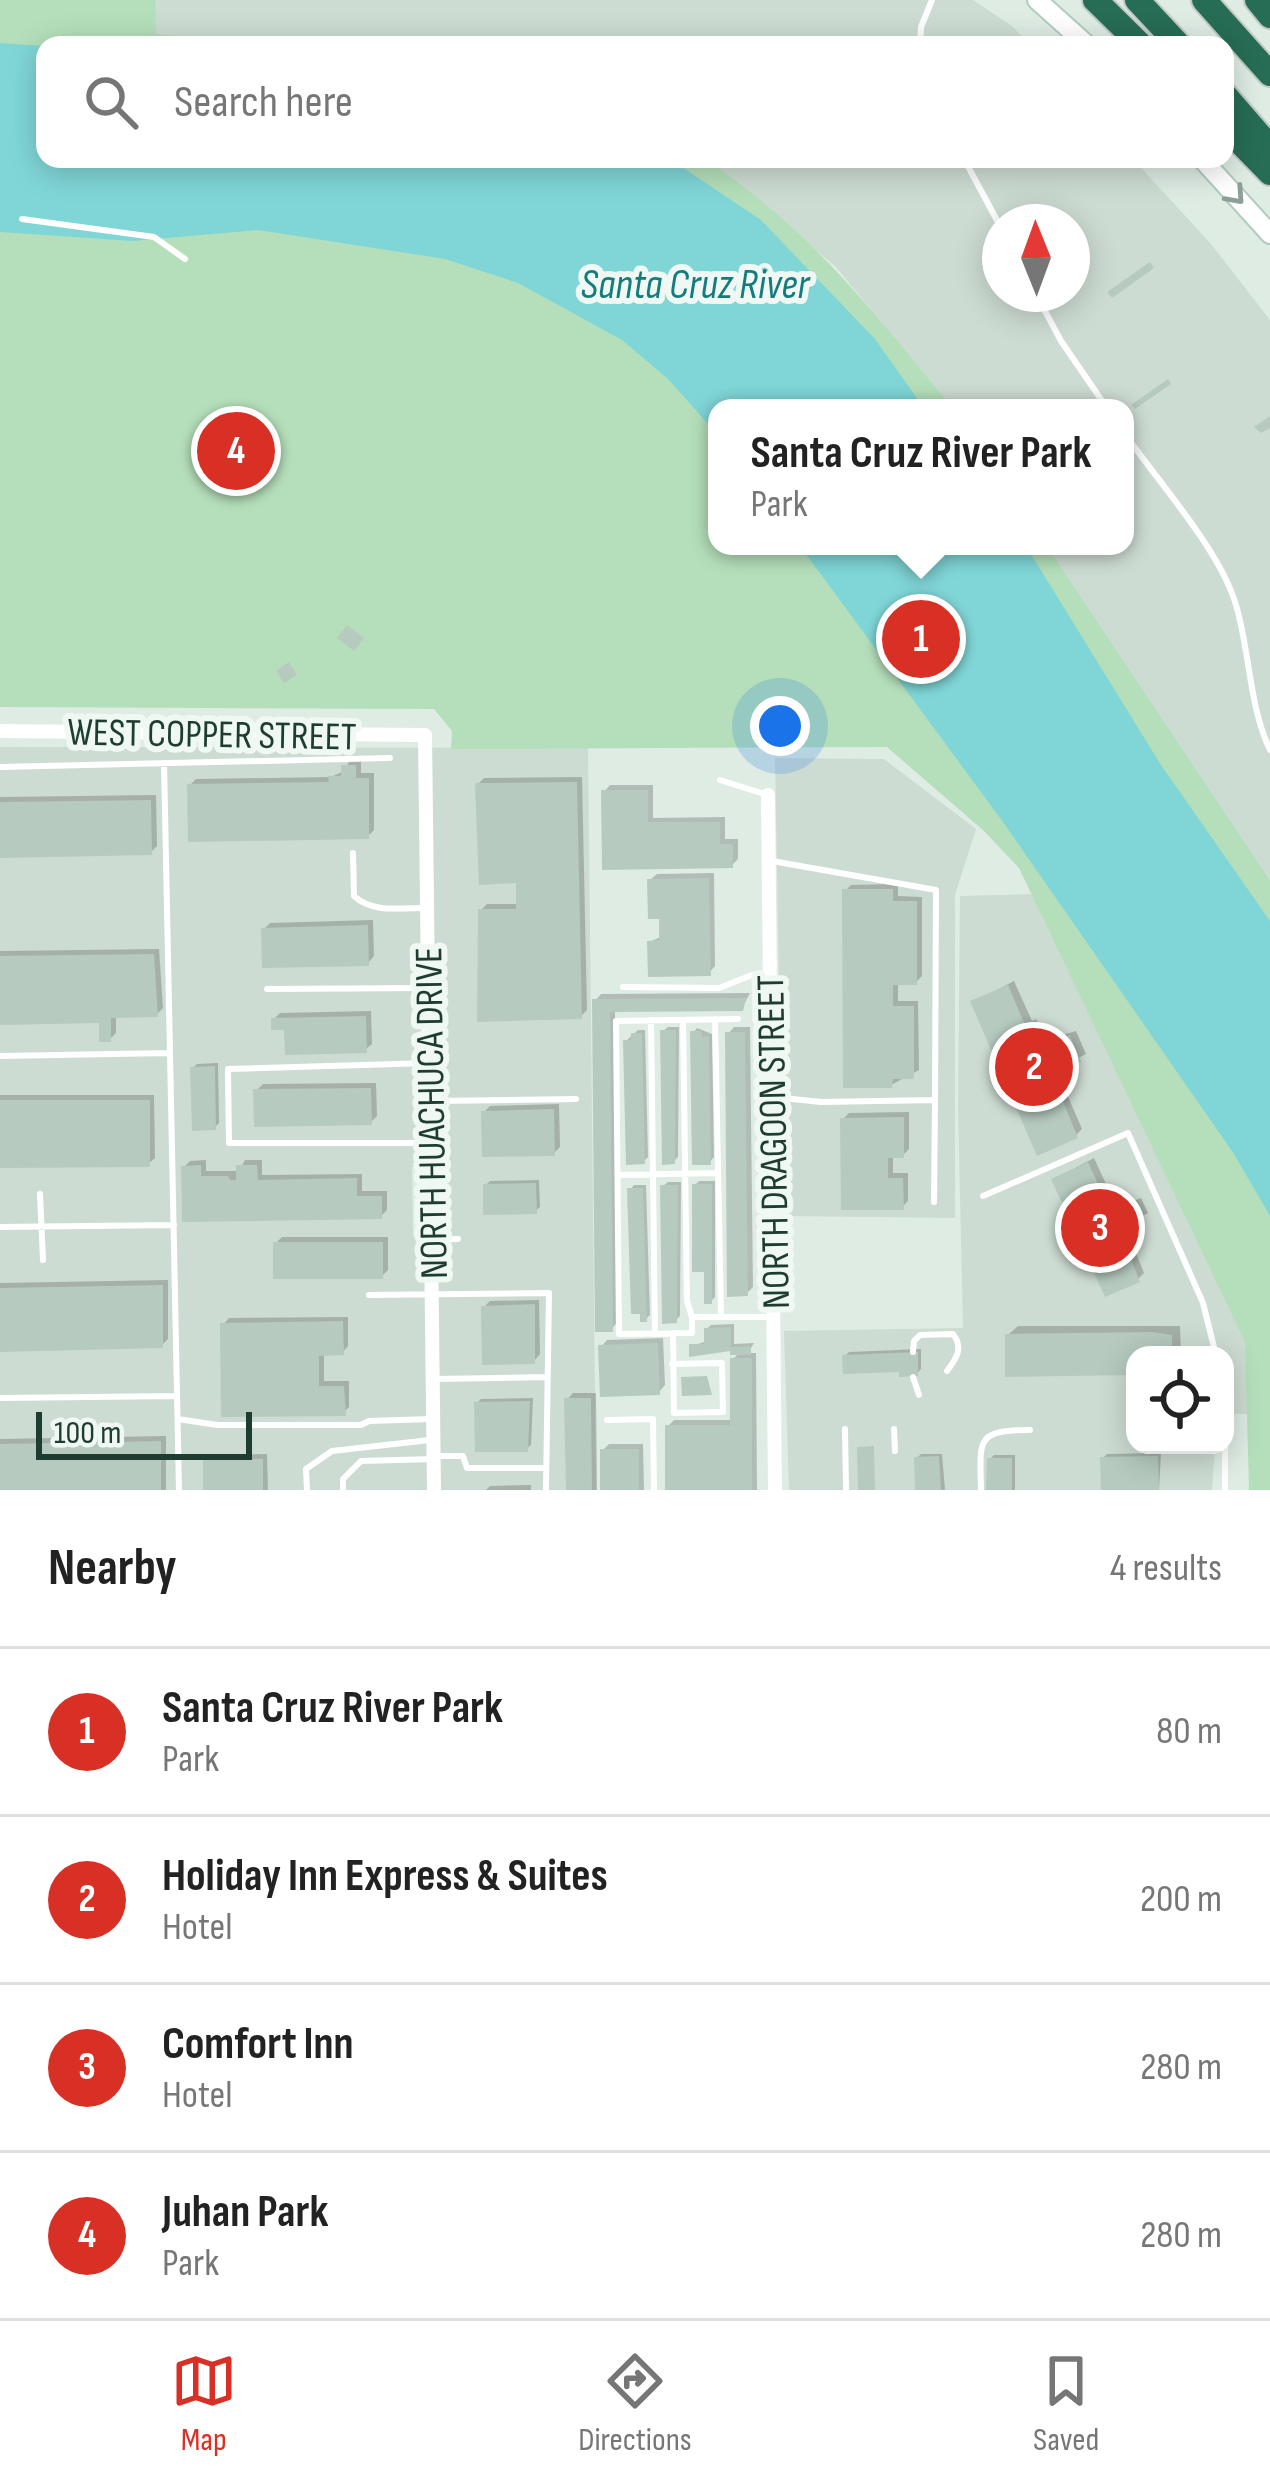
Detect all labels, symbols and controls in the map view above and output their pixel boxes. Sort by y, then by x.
search box [36,36,1234,168]
icon: search [78,69,144,135]
text: Search here [174,75,353,130]
one-way arrow [1222,183,1244,204]
north arrow [982,204,1090,312]
water label: Santa Cruz River [581,260,812,311]
popup [708,399,1134,555]
pin: 4 [197,406,275,496]
text: Santa Cruz River Park [751,426,1091,481]
text: Park [751,481,808,528]
pin: 1 [882,594,960,684]
your location [750,696,810,756]
street label: WEST COPPER STREET [67,709,357,762]
street label: NORTH HUACHUCA DRIVE [406,946,459,1279]
street label: NORTH DRAGOON STREET [748,975,801,1309]
pin: 2 [995,1022,1073,1112]
pin: 3 [1061,1183,1139,1273]
map controls [1126,1346,1234,1454]
button: locate [1126,1346,1234,1454]
scale bar [36,1406,252,1459]
text: 100 m [54,1413,121,1453]
text: Nearby [48,1538,177,1599]
text: 4 results [1110,1545,1222,1592]
text: Santa Cruz River Park [162,1681,503,1736]
text: 1 [79,1708,95,1755]
text: 80 m [1156,1708,1222,1755]
text: Park [162,1736,219,1783]
text: Holiday Inn Express & Suites [162,1849,608,1904]
text: 2 [78,1876,96,1923]
text: 200 m [1140,1876,1222,1923]
text: Hotel [162,1904,233,1951]
text: Comfort Inn [162,2017,354,2072]
text: 3 [78,2044,96,2091]
text: 280 m [1140,2044,1222,2091]
text: Hotel [162,2072,233,2119]
text: Juhan Park [162,2185,328,2240]
text: 4 [78,2212,96,2259]
text: 280 m [1140,2212,1222,2259]
text: Park [162,2240,219,2287]
tab: Map [171,2348,237,2460]
tab: Directions [578,2348,692,2460]
tab: Saved [1033,2348,1099,2460]

